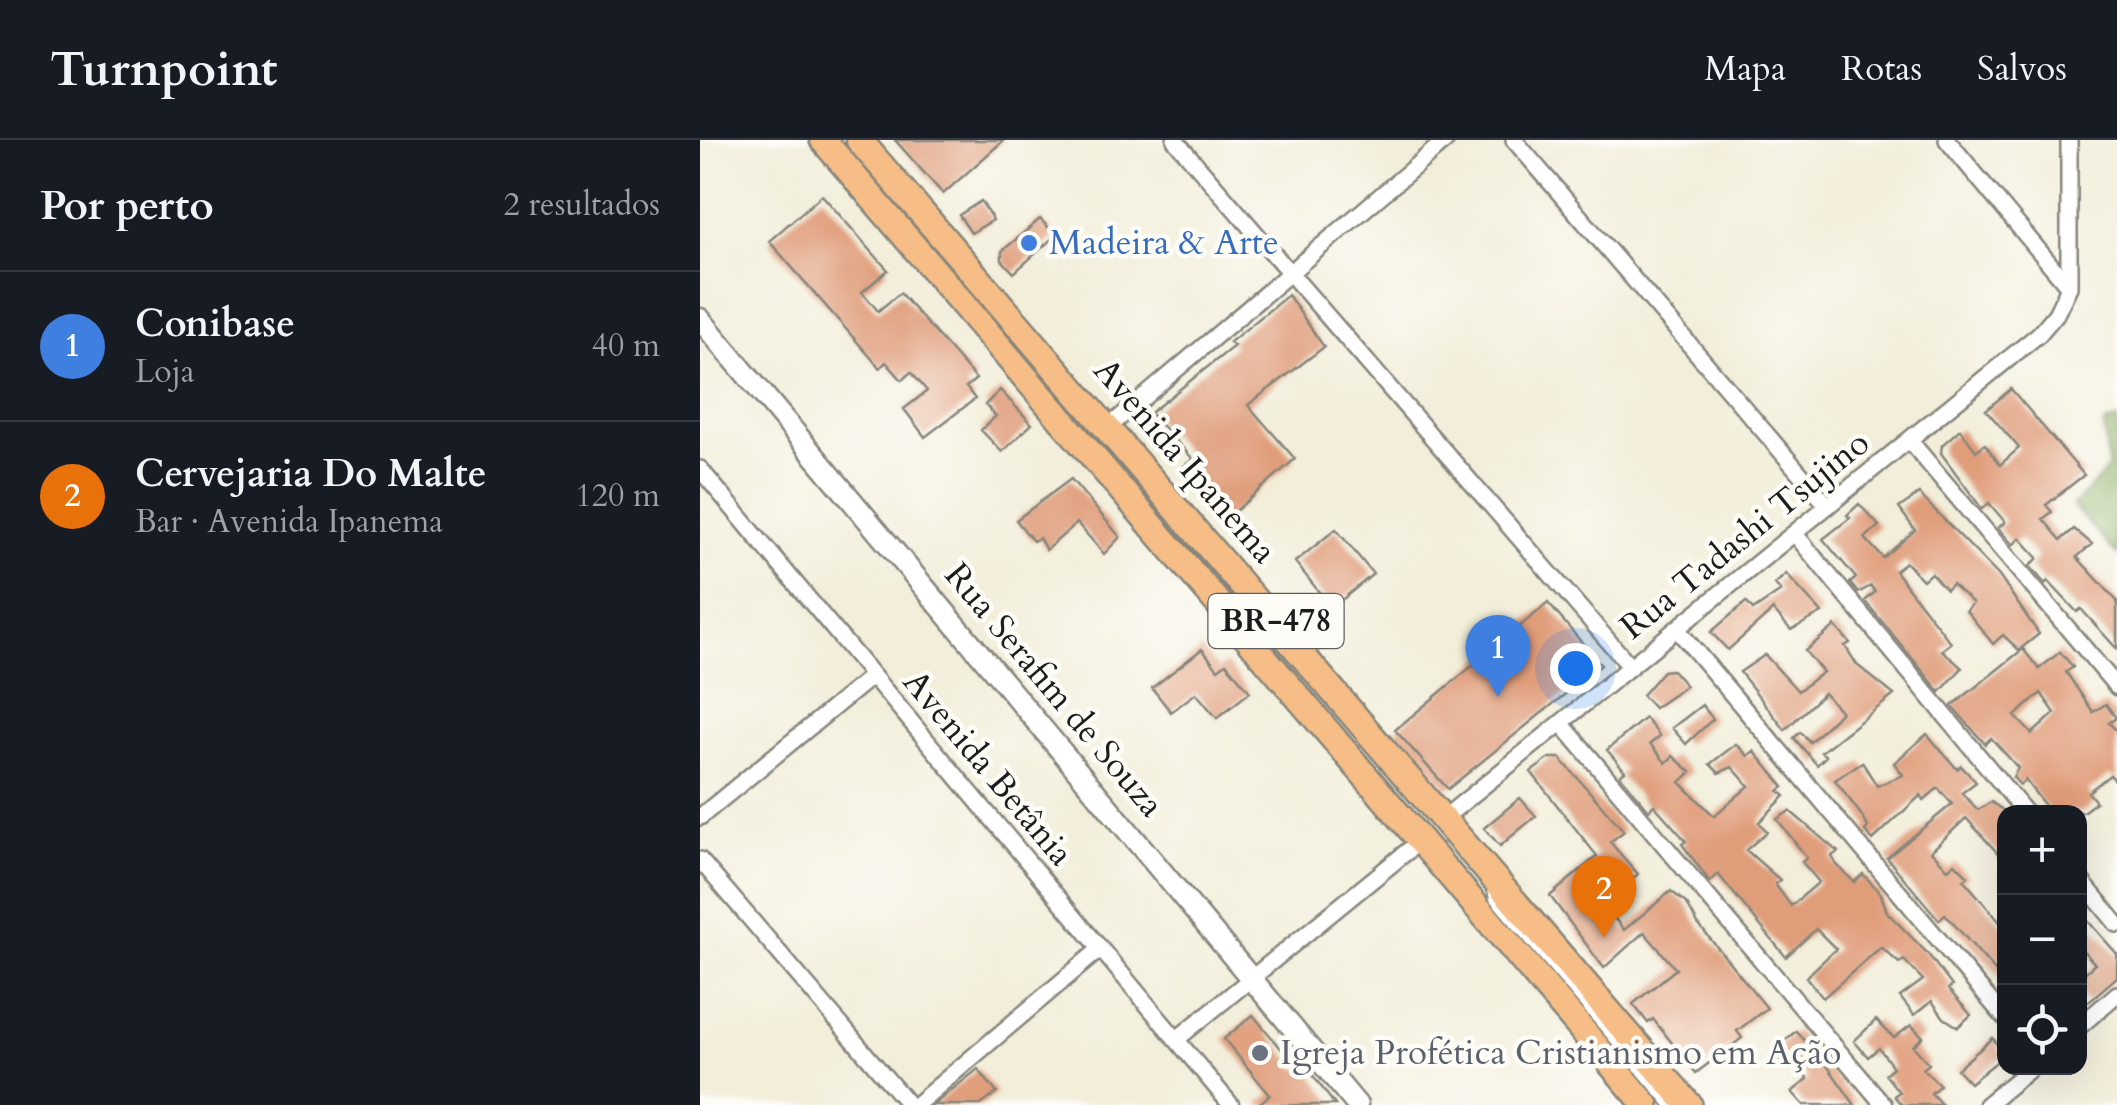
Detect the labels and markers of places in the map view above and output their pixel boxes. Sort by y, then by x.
place label: Madeira & Arte [1049,219,1279,267]
marker: Madeira & Arte [1018,232,1040,254]
pin: 1 [1466,614,1530,697]
pin: 2 [1572,856,1636,938]
place label: Igreja Profética Cristianismo em Ação [1280,1029,1841,1077]
marker: Igreja Profética Cristianismo em Ação [1249,1042,1271,1064]

